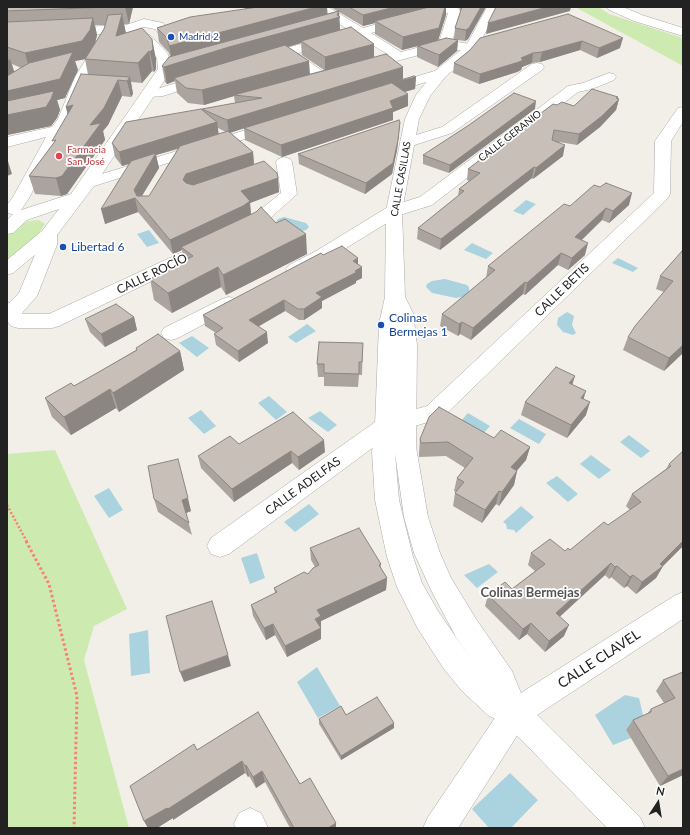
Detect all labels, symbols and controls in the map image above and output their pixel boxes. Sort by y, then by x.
place label: Madrid 2 [179,31,219,43]
marker: Madrid 2 [166,32,176,42]
street label: CALLE GERANIO [476,108,544,164]
street label: CALLE CASILLAS [388,140,414,218]
place label: Farmacia San José [67,144,106,168]
marker: Farmacia San José [54,151,64,161]
place label: Libertad 6 [71,240,124,254]
marker: Libertad 6 [58,242,68,252]
street label: CALLE ROCÍO [114,251,190,297]
street label: CALLE BETIS [532,260,592,320]
place label: Colinas Bermejas 1 [389,311,448,339]
marker: Colinas Bermejas 1 [376,320,386,330]
street label: CALLE ADELFAS [263,454,343,518]
district label: Colinas Bermejas [481,585,579,601]
street label: CALLE CLAVEL [555,626,643,692]
north arrow [638,783,678,823]
text: N [655,784,666,798]

